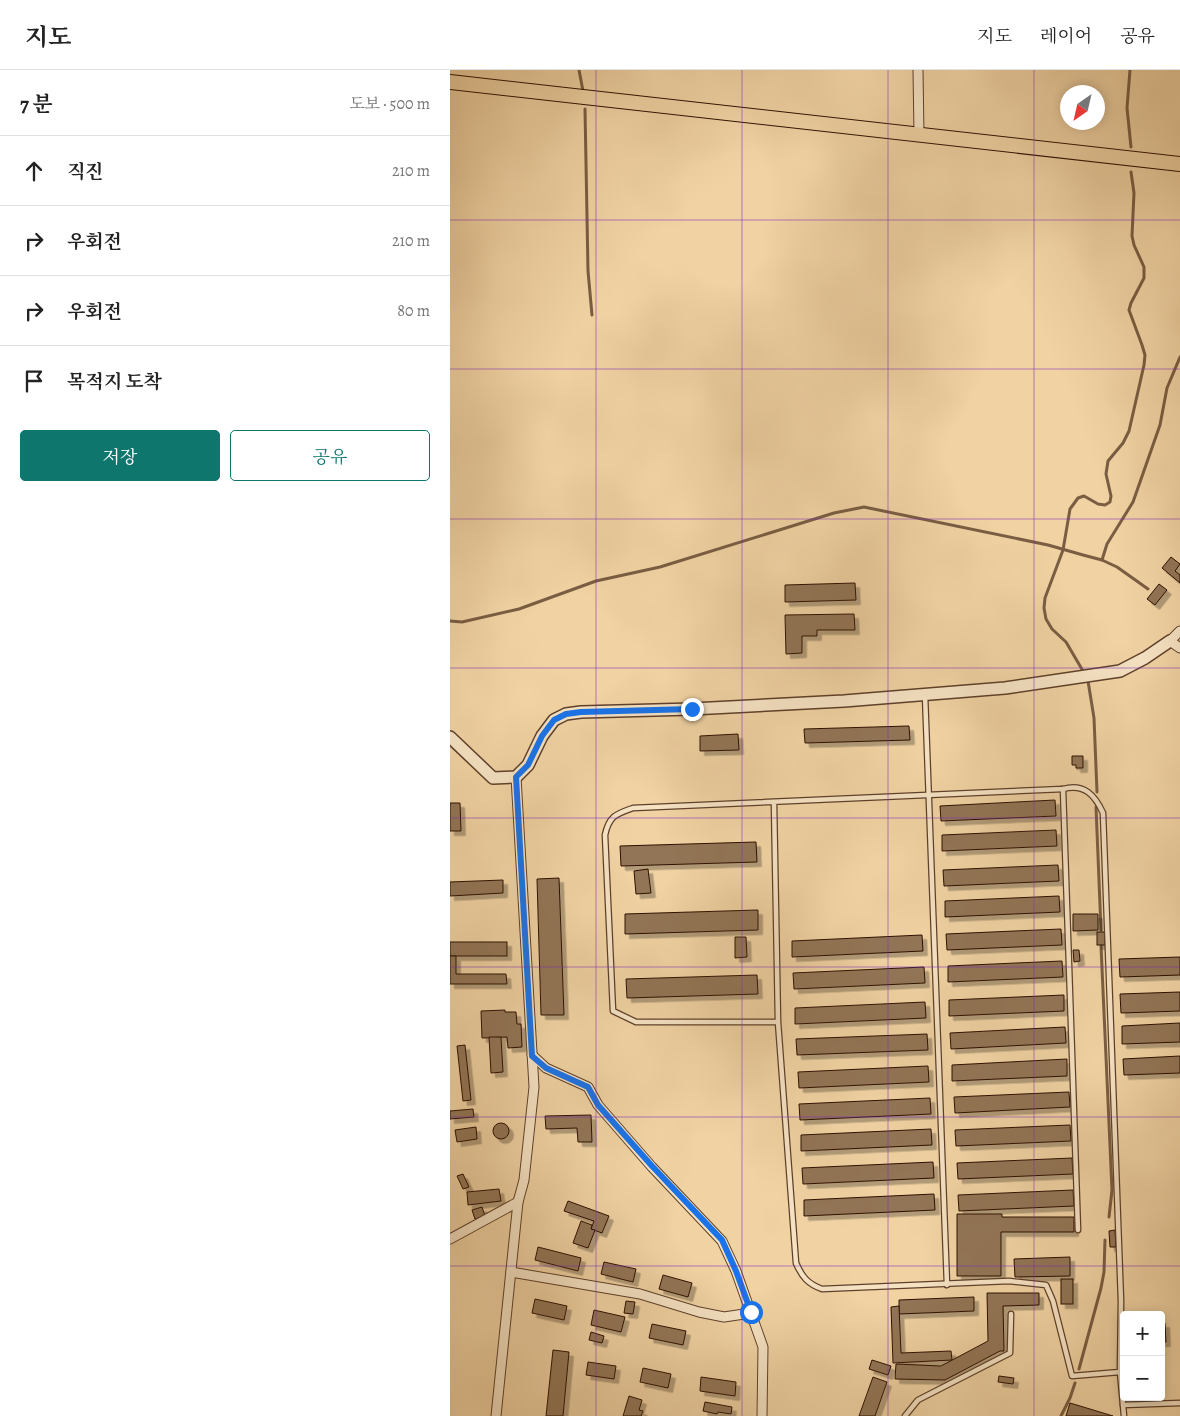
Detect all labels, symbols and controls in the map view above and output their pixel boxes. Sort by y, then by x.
text: 지도 [25,21,71,53]
text: 지도 [977,24,1012,48]
text: 레이어 [1040,24,1092,48]
text: 공유 [1120,24,1155,48]
north arrow [1060,85,1105,130]
text: 7 분 [20,90,53,118]
text: 도보 · 500 m [349,93,430,115]
icon: ahead [20,157,48,185]
text: 직진 [67,159,104,185]
text: 210 m [392,160,430,182]
icon: right [20,227,48,255]
text: 우회전 [67,229,122,255]
text: 210 m [392,230,430,252]
icon: right [20,297,48,325]
text: 우회전 [67,299,122,325]
text: 80 m [397,300,430,322]
icon: arrive [20,367,48,395]
text: 목적지 도착 [67,369,162,395]
button: 저장 [20,430,220,481]
button: 공유 [230,430,430,481]
route end [681,698,704,721]
route start [740,1301,763,1324]
map controls [1120,1311,1165,1401]
button: + [1120,1311,1165,1356]
button: − [1120,1356,1165,1401]

